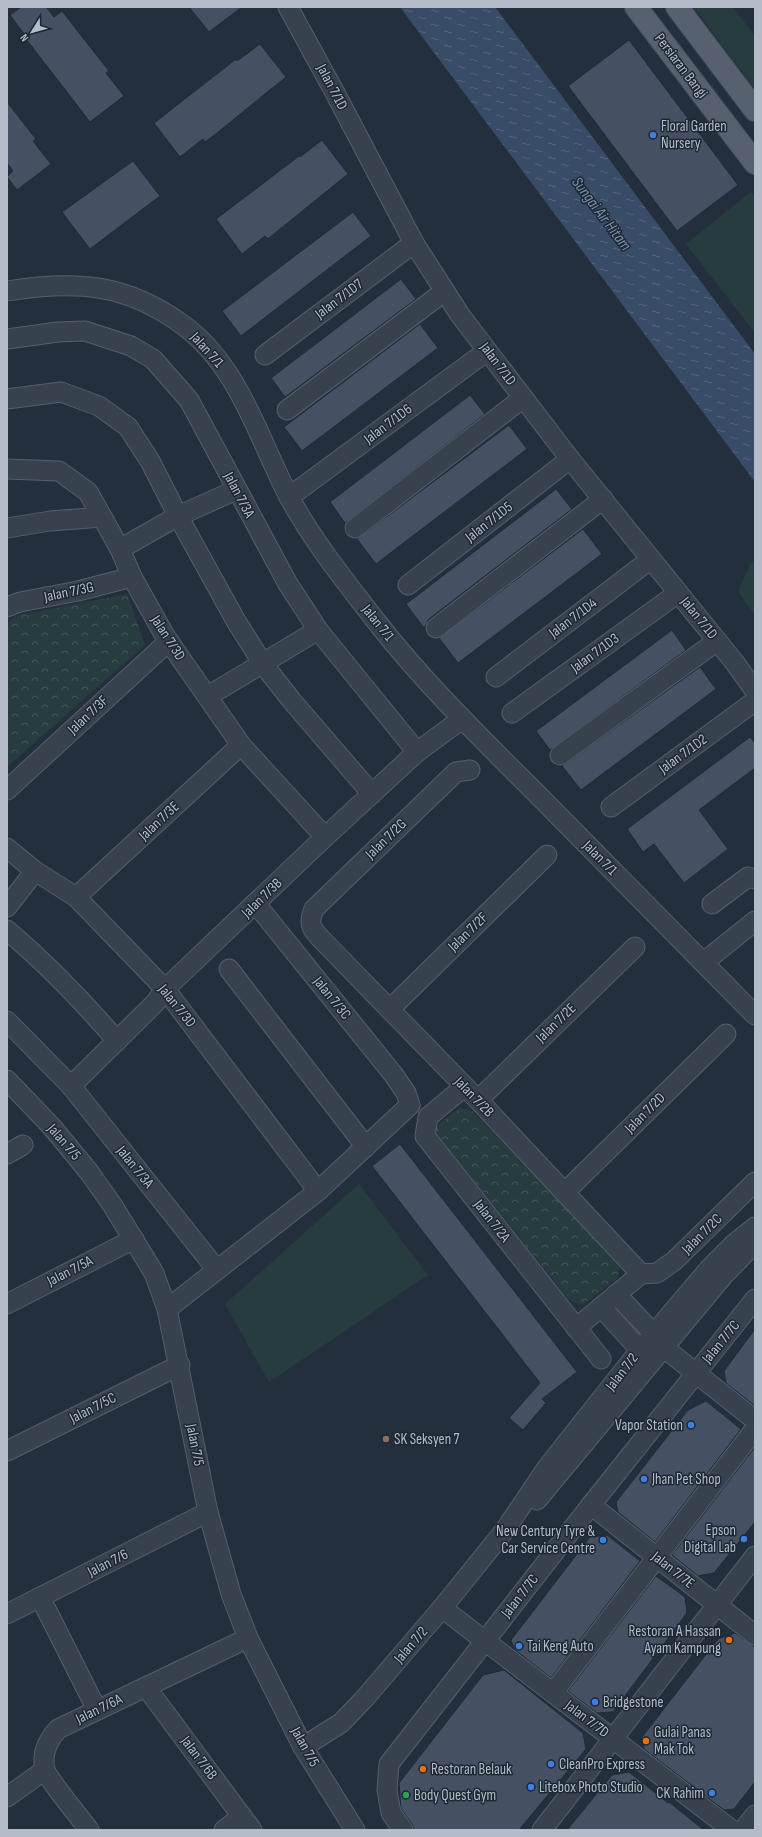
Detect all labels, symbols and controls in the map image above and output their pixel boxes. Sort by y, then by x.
north arrow [12,12,52,52]
street label: Persiaran Bangi [650,30,712,103]
text: N [17,31,31,44]
street label: Jalan 7/1D [312,60,352,113]
place label: Floral Garden Nursery [661,117,727,153]
marker: Floral Garden Nursery [648,130,658,140]
water label: Sungai Air Hitam [567,173,635,255]
street label: Jalan 7/1D7 [310,275,367,324]
street label: Jalan 7/1 [185,327,229,372]
street label: Jalan 7/1D [475,338,520,389]
street label: Jalan 7/1D6 [359,400,416,449]
street label: Jalan 7/3A [219,468,259,522]
street label: Jalan 7/1D5 [461,498,517,547]
street label: Jalan 7/3G [41,577,96,607]
street label: Jalan 7/1D [676,592,722,643]
street label: Jalan 7/1D4 [544,594,601,643]
street label: Jalan 7/1 [357,600,399,646]
street label: Jalan 7/3D [146,611,190,664]
street label: Jalan 7/1D3 [566,629,623,678]
street label: Jalan 7/3F [63,691,112,739]
street label: Jalan 7/1D2 [654,730,711,779]
street label: Jalan 7/3E [134,797,183,845]
street label: Jalan 7/2G [361,815,411,864]
street label: Jalan 7/1 [578,836,622,880]
street label: Jalan 7/3B [237,874,287,923]
street label: Jalan 7/2F [443,908,492,956]
street label: Jalan 7/3C [308,972,355,1023]
street label: Jalan 7/3D [153,980,200,1031]
street label: Jalan 7/2E [531,999,580,1047]
street label: Jalan 7/2B [449,1072,498,1122]
street label: Jalan 7/2D [620,1089,669,1138]
street label: Jalan 7/5 [42,1119,85,1164]
street label: Jalan 7/3A [112,1141,158,1193]
street label: Jalan 7/2A [469,1195,515,1247]
street label: Jalan 7/2C [677,1210,726,1259]
street label: Jalan 7/5A [43,1251,97,1291]
street label: Jalan 7/7C [697,1316,744,1368]
street label: Jalan 7/2 [601,1349,643,1395]
street label: Jalan 7/5C [66,1388,119,1428]
place label: Vapor Station [615,1416,683,1435]
marker: Vapor Station [686,1420,696,1430]
street label: Jalan 7/5 [181,1421,208,1468]
place label: SK Seksyen 7 [394,1430,459,1449]
marker: SK Seksyen 7 [381,1434,391,1444]
place label: Jhan Pet Shop [651,1470,721,1489]
marker: Jhan Pet Shop [639,1474,649,1484]
place label: Epson Digital Lab [684,1521,736,1557]
place label: New Century Tyre & Car Service Centre [496,1522,595,1558]
marker: Epson Digital Lab [739,1534,749,1544]
marker: New Century Tyre & Car Service Centre [598,1535,608,1545]
street label: Jalan 7/6 [84,1545,131,1582]
street label: Jalan 7/7E [647,1547,698,1593]
street label: Jalan 7/7C [496,1570,543,1622]
place label: Restoran A Hassan Ayam Kampung [629,1622,721,1658]
street label: Jalan 7/2 [389,1623,432,1668]
marker: Restoran A Hassan Ayam Kampung [724,1635,734,1645]
place label: Tai Keng Auto [527,1637,594,1656]
marker: Tai Keng Auto [514,1641,524,1651]
street label: Jalan 7/6A [72,1689,126,1729]
place label: Bridgestone [603,1693,664,1712]
street label: Jalan 7/7D [560,1696,613,1742]
marker: Bridgestone [590,1697,600,1707]
street label: Jalan 7/5 [286,1723,324,1770]
place label: Gulai Panas Mak Tok [654,1723,711,1759]
street label: Jalan 7/6B [176,1732,222,1784]
marker: Gulai Panas Mak Tok [641,1736,651,1746]
place label: CleanPro Express [559,1755,645,1774]
marker: CleanPro Express [546,1759,556,1769]
place label: Restoran Belauk [431,1760,512,1779]
marker: Restoran Belauk [418,1764,428,1774]
place label: Litebox Photo Studio [539,1778,643,1797]
marker: Litebox Photo Studio [526,1782,536,1792]
place label: CK Rahim [656,1784,704,1803]
place label: Body Quest Gym [414,1786,496,1805]
marker: CK Rahim [707,1788,717,1798]
marker: Body Quest Gym [401,1790,411,1800]

